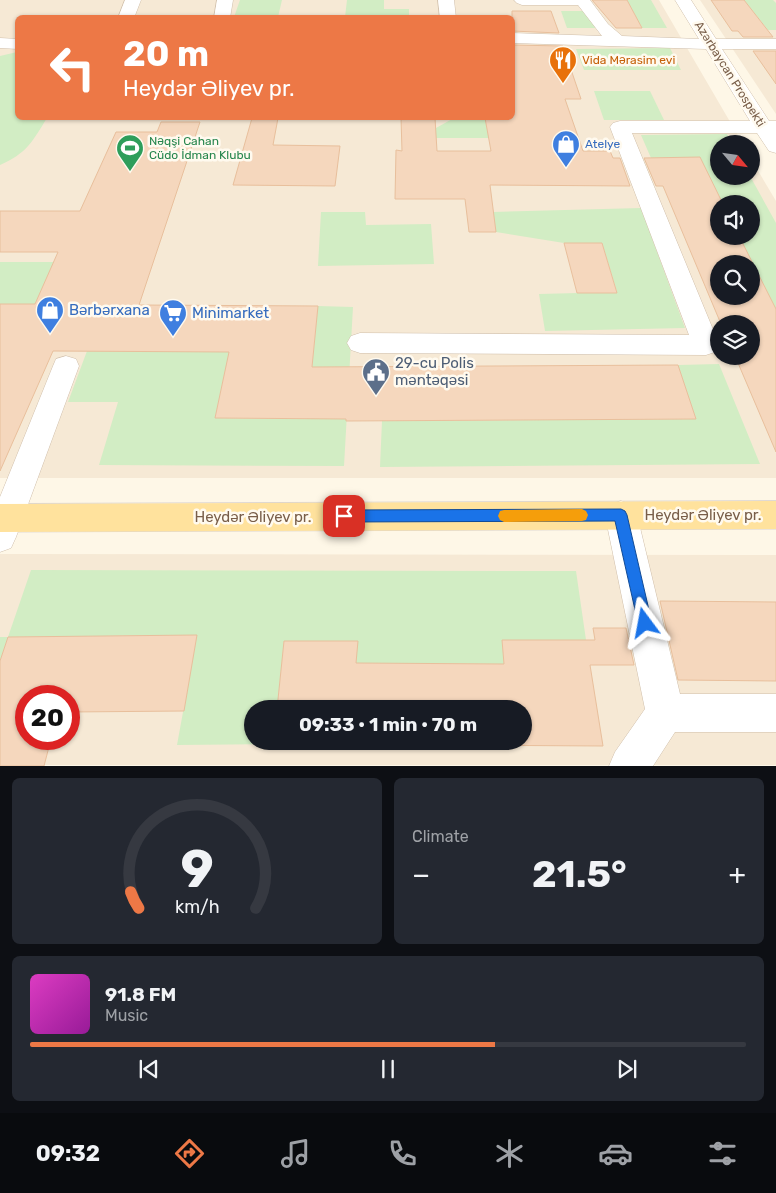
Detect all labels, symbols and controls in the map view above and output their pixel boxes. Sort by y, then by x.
street label: Azərbaycan Prospekti [692,19,768,129]
text: 20 m [123,33,209,75]
icon: left [40,35,105,100]
restaurant icon: Vida Mərasim evi [548,45,578,84]
place label: Vida Mərasim evi [582,53,676,67]
text: Heydər Əliyev pr. [123,75,295,102]
shop icon: Atelye [551,129,581,168]
sports icon: Nəqşi Cahan Cüdo İdman Klubu [115,133,145,172]
place label: Nəqşi Cahan Cüdo İdman Klubu [149,134,251,162]
north arrow [710,135,760,185]
map controls [710,135,760,365]
place label: Atelye [585,137,620,151]
button: sound [710,195,760,245]
button: search [710,255,760,305]
shop icon: Bərbərxana [35,295,65,334]
supermarket icon: Minimarket [158,298,188,337]
place label: Bərbərxana [69,301,150,319]
place label: Minimarket [192,304,269,322]
button: layers [710,315,760,365]
place label: 29-cu Polis məntəqəsi [395,354,474,389]
public building icon: 29-cu Polis məntəqəsi [361,357,391,396]
pin [323,495,365,537]
icon: arrive [330,502,358,530]
street label: Heydər Əliyev pr. [644,506,762,524]
street label: Heydər Əliyev pr. [194,508,312,526]
position arrow [618,596,670,648]
speed limit sign: 20 [15,685,80,750]
text: 09:33 · 1 min · 70 m [299,713,477,736]
text: Climate [412,827,469,846]
text: 9 [180,838,214,900]
text: 21.5° [532,851,627,897]
text: − [412,858,430,891]
text: + [729,858,746,891]
text: km/h [175,896,219,917]
text: 91.8 FM [105,983,176,1006]
text: Music [105,1006,148,1025]
icon: previous [135,1055,163,1083]
icon: pause [374,1055,402,1083]
icon: next [613,1055,641,1083]
icon: directions [172,1136,207,1171]
icon: music [278,1136,313,1171]
icon: phone [385,1136,420,1171]
icon: climate [492,1136,527,1171]
icon: car [598,1136,633,1171]
icon: filters [705,1136,740,1171]
text: 09:32 [36,1140,100,1167]

